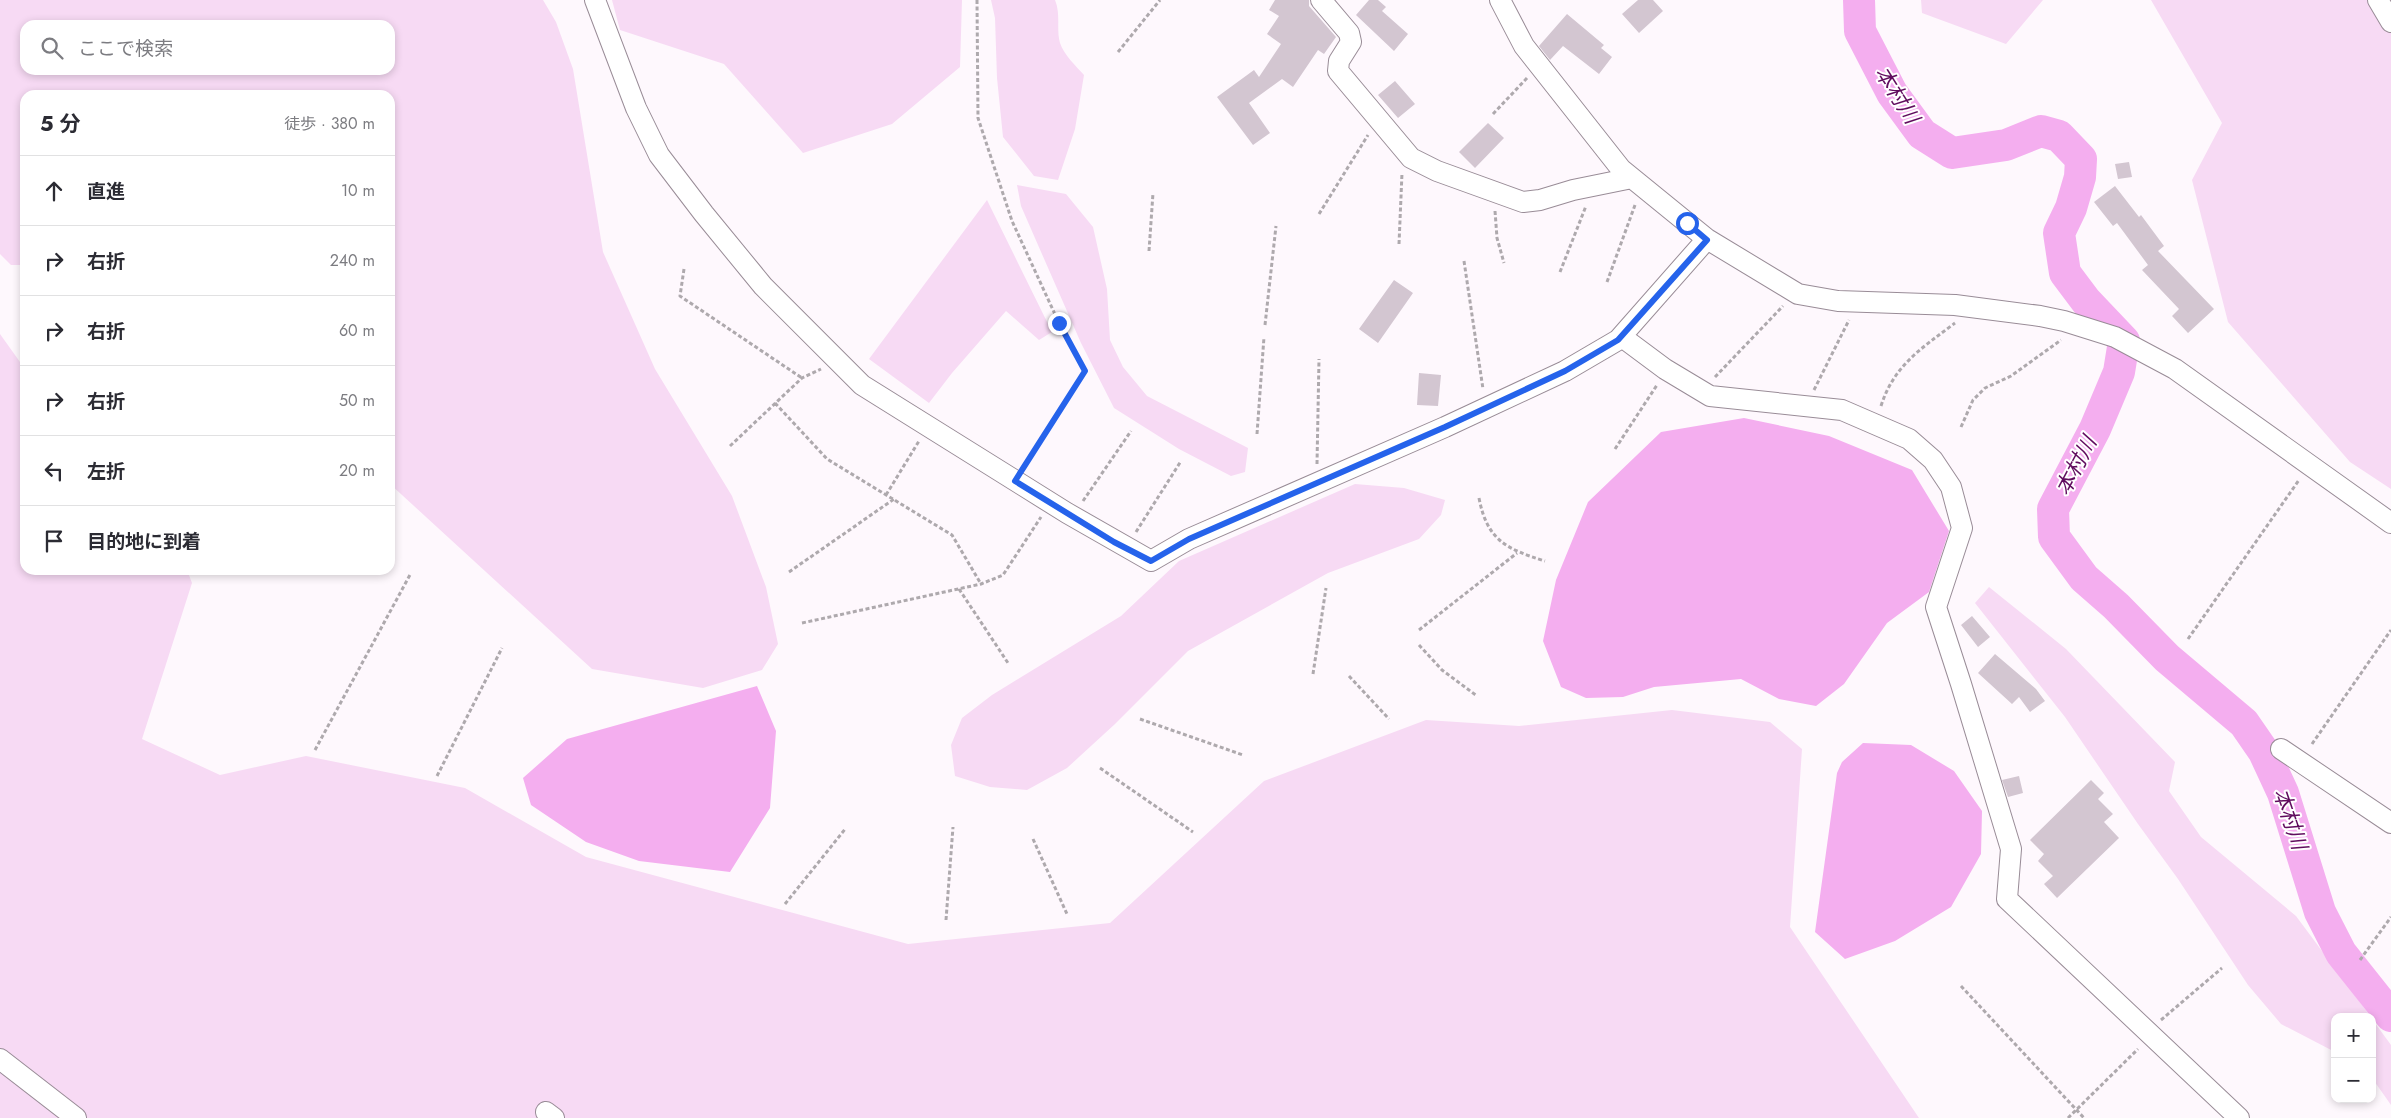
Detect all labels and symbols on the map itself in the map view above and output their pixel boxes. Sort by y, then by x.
water label: 本村川 [1868,60,1927,131]
route start [1676,212,1699,235]
route end [1048,312,1071,335]
water label: 本村川 [2048,429,2105,501]
water label: 本村川 [2266,784,2315,856]

